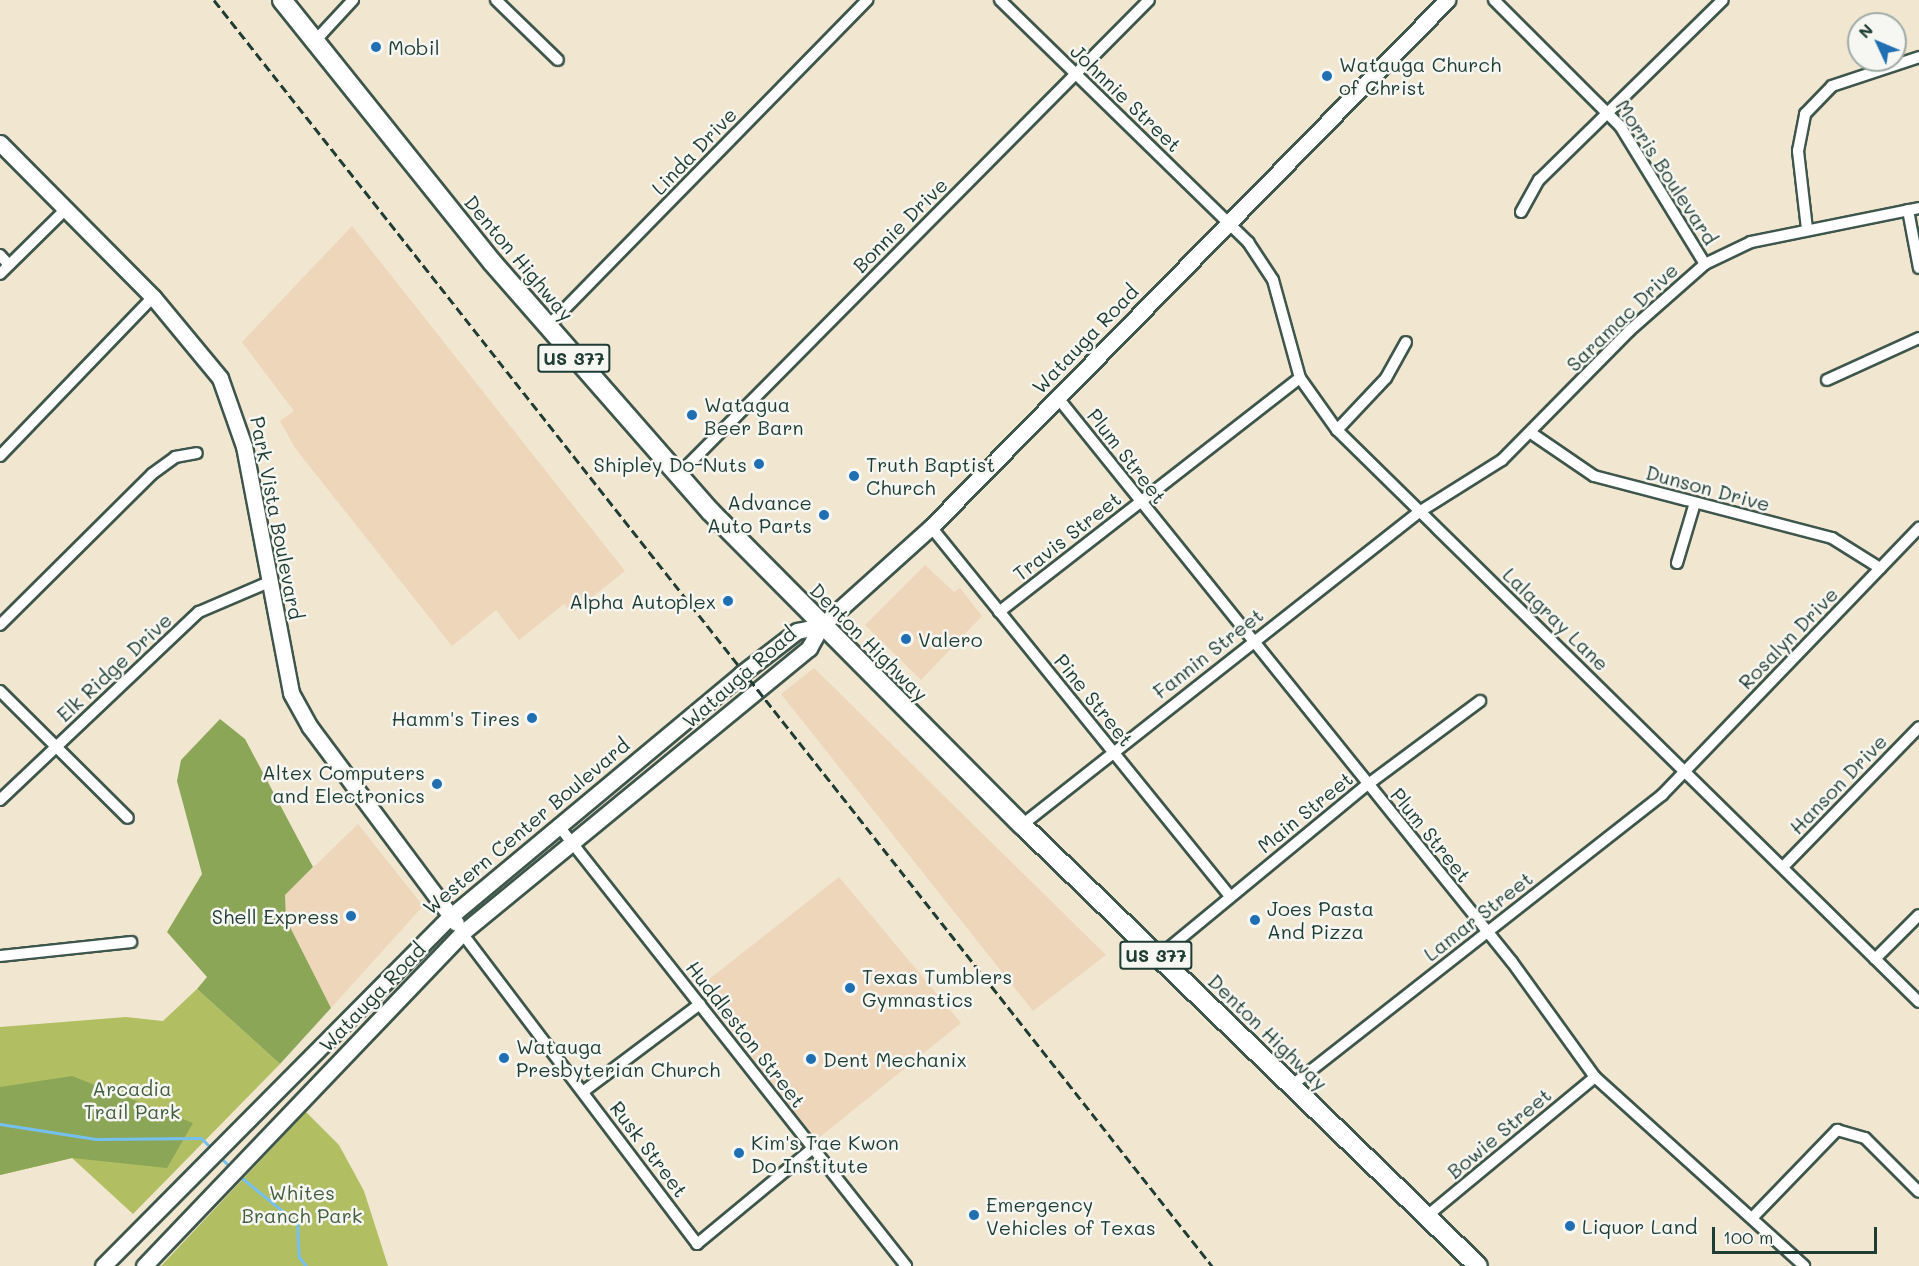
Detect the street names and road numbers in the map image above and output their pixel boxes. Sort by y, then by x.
street label: Johnnie Street [1066,39,1186,157]
street label: Morris Boulevard [1611,95,1723,249]
street label: Linda Drive [646,102,742,200]
street label: Bonnie Drive [848,173,952,277]
street label: Denton Highway [459,190,579,326]
street label: Saramac Drive [1561,258,1683,376]
street label: Watauga Road [1027,279,1143,399]
road number: US 377 [536,343,612,373]
street label: Plum Street [1082,404,1172,508]
street label: Park Vista Boulevard [246,414,308,622]
street label: Dunson Drive [1643,460,1773,516]
street label: Travis Street [1008,486,1126,586]
street label: Lalagray Lane [1498,562,1614,676]
street label: Denton Highway [805,578,933,706]
street label: Rosalyn Drive [1733,582,1843,694]
street label: Fannin Street [1148,603,1268,703]
street label: Elk Ridge Drive [52,608,176,726]
street label: Watauga Road [677,621,801,733]
street label: Pine Street [1049,649,1139,751]
street label: Hanson Drive [1784,729,1892,839]
street label: Western Center Boulevard [418,733,634,919]
street label: Main Street [1253,766,1357,858]
street label: Plum Street [1386,783,1476,887]
street label: Lamar Street [1419,866,1537,966]
street label: Watauga Road [314,937,430,1057]
road number: US 377 [1118,940,1194,970]
street label: Huddleston Street [681,956,811,1112]
street label: Denton Highway [1203,969,1333,1095]
street label: Bowie Street [1442,1083,1556,1183]
street label: Rusk Street [605,1096,693,1202]

